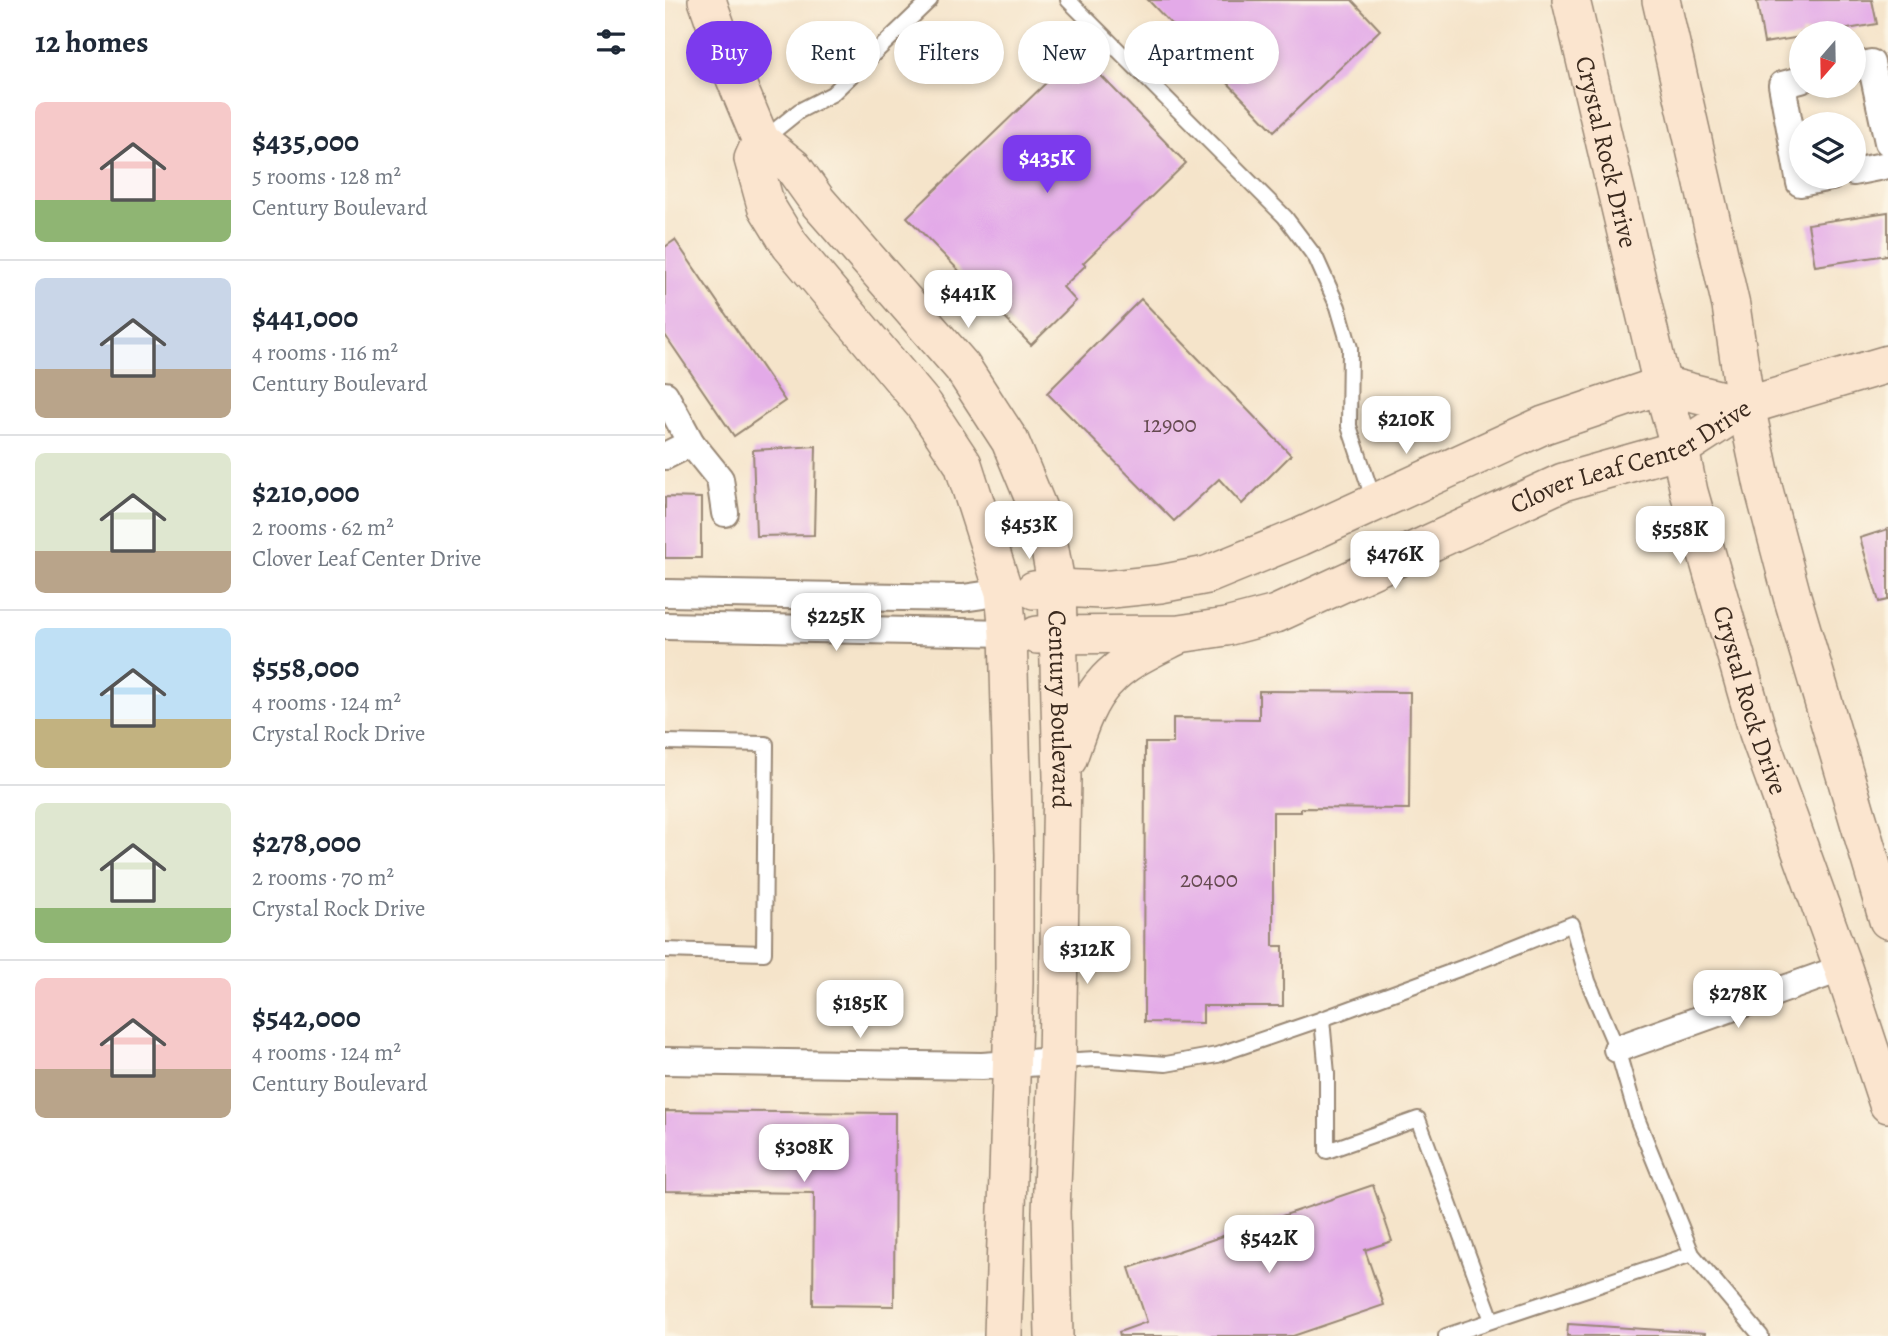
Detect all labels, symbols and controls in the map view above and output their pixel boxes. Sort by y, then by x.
chip: Buy [686,21,772,84]
chip: Rent [786,21,880,84]
chip: Filters [894,21,1004,84]
chip: New [1018,21,1110,84]
chip: Apartment [1124,21,1279,84]
north arrow [1789,21,1865,98]
map controls [1789,21,1866,189]
text: 12 homes [35,22,148,62]
icon: filters [592,23,630,61]
street label: Crystal Rock Drive [1567,52,1646,251]
button: layers [1789,112,1866,189]
text: $435,000 [252,121,359,161]
icon: home [91,130,175,214]
pin: $435K [998,136,1096,195]
text: $435K [1019,142,1075,173]
text: 5 rooms · 128 m² [252,161,401,192]
text: Century Boulevard [252,192,428,223]
pin: $441K [919,270,1017,330]
text: $441K [940,277,996,308]
text: $441,000 [252,297,358,337]
icon: home [91,306,175,390]
text: 4 rooms · 116 m² [252,337,398,368]
text: Century Boulevard [252,368,428,399]
street label: Clover Leaf Center Drive [1504,390,1757,522]
pin: $210K [1357,396,1455,456]
text: $210K [1378,403,1434,434]
house number: 12900 [1143,409,1197,440]
text: $210,000 [252,472,360,512]
icon: home [91,481,175,565]
pin: $453K [980,502,1078,561]
pin: $558K [1631,506,1729,566]
text: $453K [1001,508,1057,539]
text: 2 rooms · 62 m² [252,512,394,543]
text: $558K [1652,513,1708,544]
pin: $476K [1346,532,1444,591]
text: $476K [1366,538,1424,569]
text: Clover Leaf Center Drive [252,543,481,574]
pin: $225K [787,594,885,653]
text: $225K [807,600,865,631]
street label: Crystal Rock Drive [1705,602,1796,799]
street label: Century Boulevard [1040,610,1080,809]
text: $558,000 [252,647,359,687]
icon: home [91,656,175,740]
text: 4 rooms · 124 m² [252,687,401,718]
text: Crystal Rock Drive [252,718,425,749]
text: $278,000 [252,822,361,862]
icon: home [91,831,175,915]
text: 2 rooms · 70 m² [252,862,394,893]
house number: 20400 [1180,864,1238,895]
text: Crystal Rock Drive [252,893,425,924]
pin: $312K [1038,926,1136,986]
text: $312K [1059,933,1115,964]
pin: $278K [1689,970,1787,1030]
text: $278K [1709,977,1767,1008]
pin: $185K [811,981,909,1040]
text: $185K [833,987,887,1018]
text: $542,000 [252,997,361,1037]
icon: home [91,1006,175,1090]
text: 4 rooms · 124 m² [252,1037,401,1068]
text: Century Boulevard [252,1068,428,1099]
pin: $308K [755,1124,853,1184]
text: $308K [775,1131,833,1162]
pin: $542K [1220,1216,1318,1275]
text: $542K [1240,1222,1298,1253]

